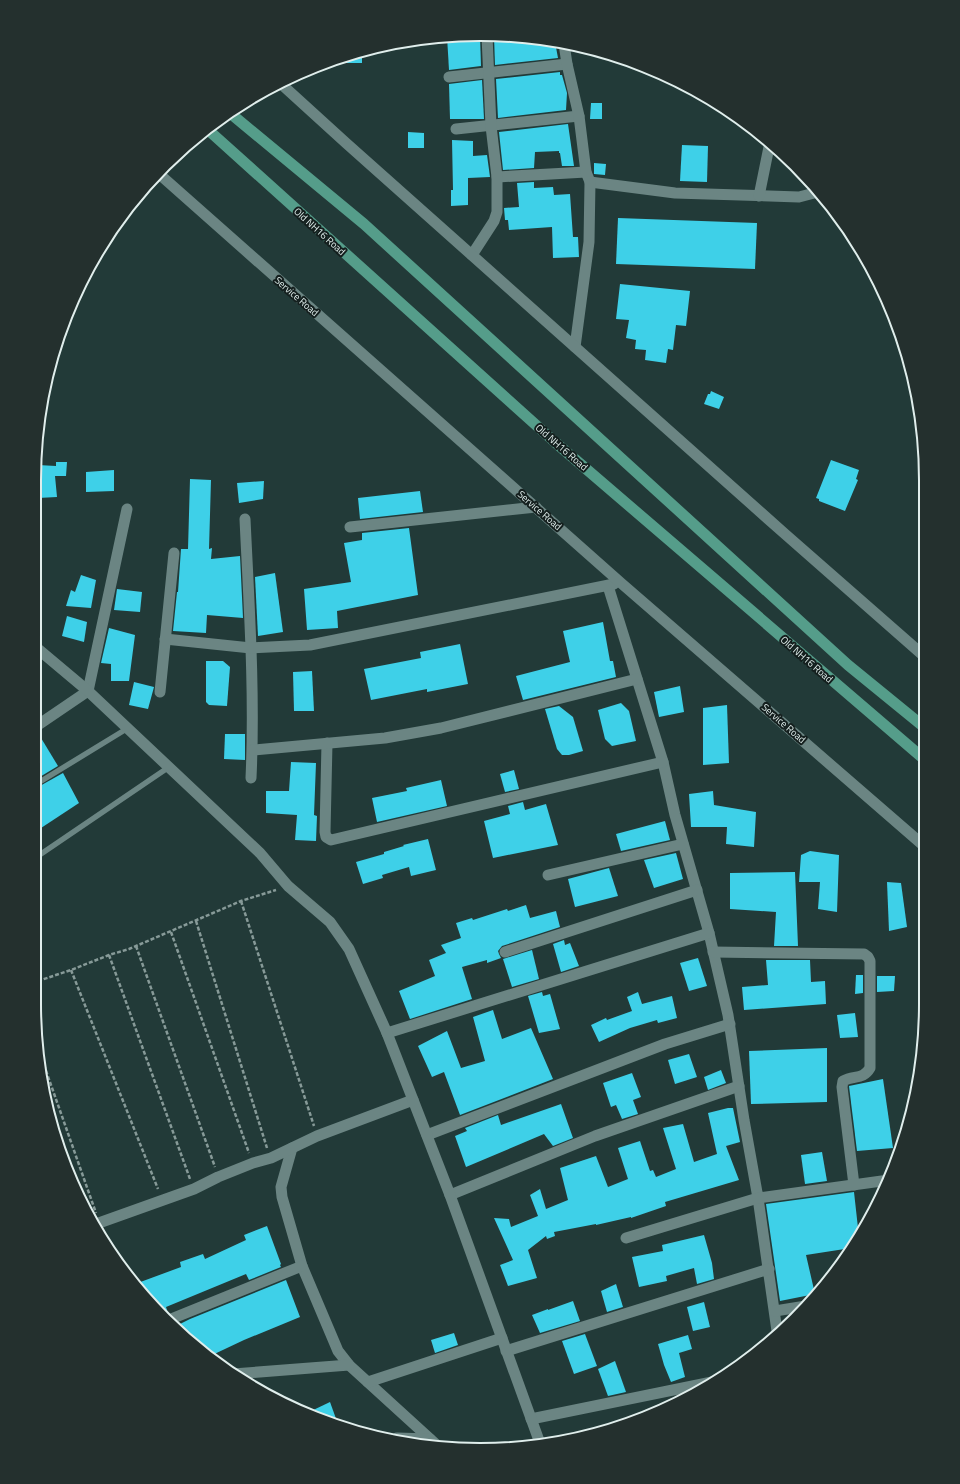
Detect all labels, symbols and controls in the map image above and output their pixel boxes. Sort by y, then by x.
street label: Old NH16 Road [291,204,349,259]
street label: Service Road [271,273,322,320]
street label: Old NH16 Road [532,420,591,474]
street label: Service Road [514,487,565,534]
street label: Old NH16 Road [777,632,836,686]
street label: Service Road [758,700,809,747]

